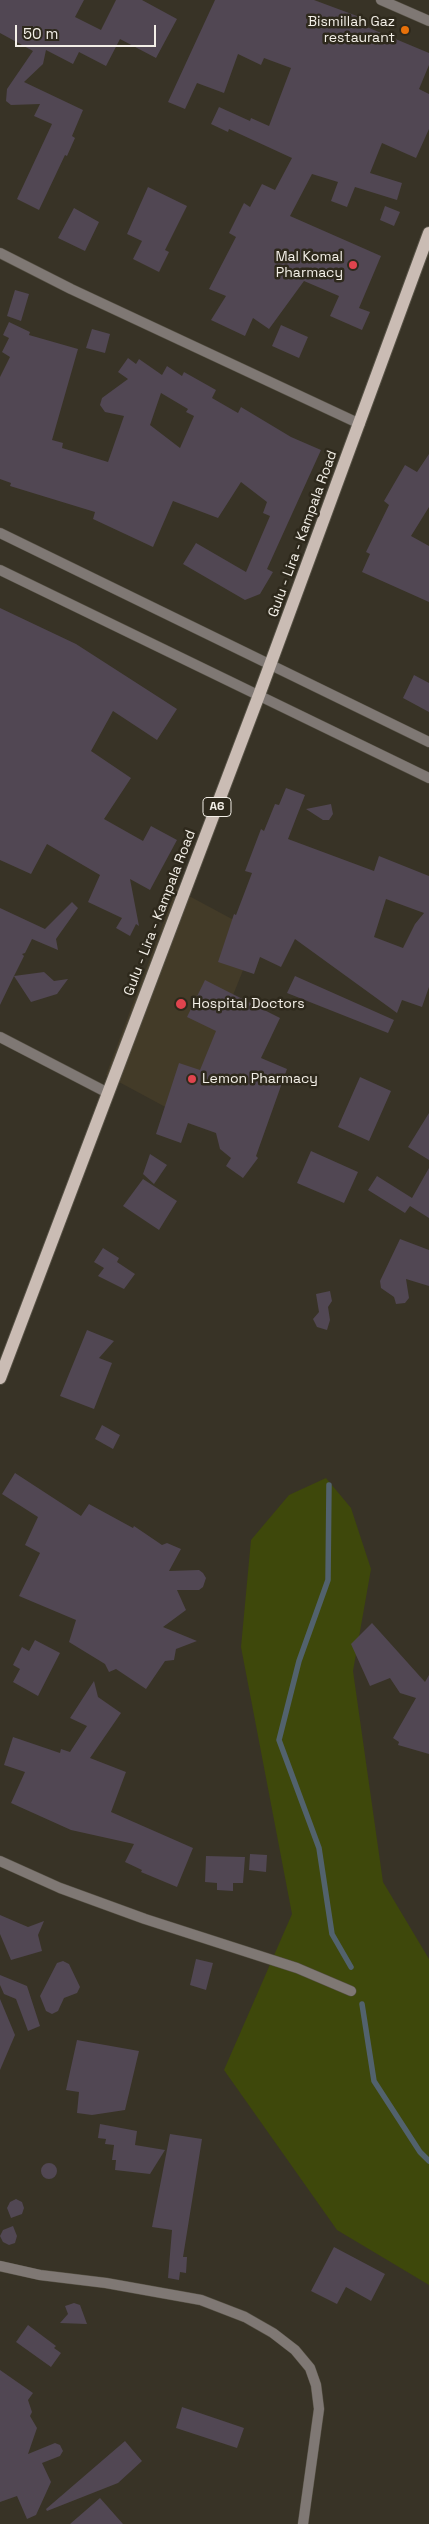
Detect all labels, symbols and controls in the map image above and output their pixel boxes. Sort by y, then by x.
place label: Bismillah Gaz restaurant [308,14,395,46]
scale bar [18,15,159,47]
text: 50 m [23,24,58,43]
marker: Bismillah Gaz restaurant [399,24,411,36]
place label: Mal Komal Pharmacy [275,249,343,282]
marker: Mal Komal Pharmacy [347,259,359,271]
street label: Gulu - Lira - Kampala Road [265,448,341,620]
road number: A6 [203,798,231,816]
street label: Gulu - Lira - Kampala Road [121,828,199,998]
place label: Hospital Doctors [192,996,305,1012]
marker: Hospital Doctors [174,997,188,1011]
place label: Lemon Pharmacy [202,1071,318,1087]
marker: Lemon Pharmacy [186,1073,198,1085]

